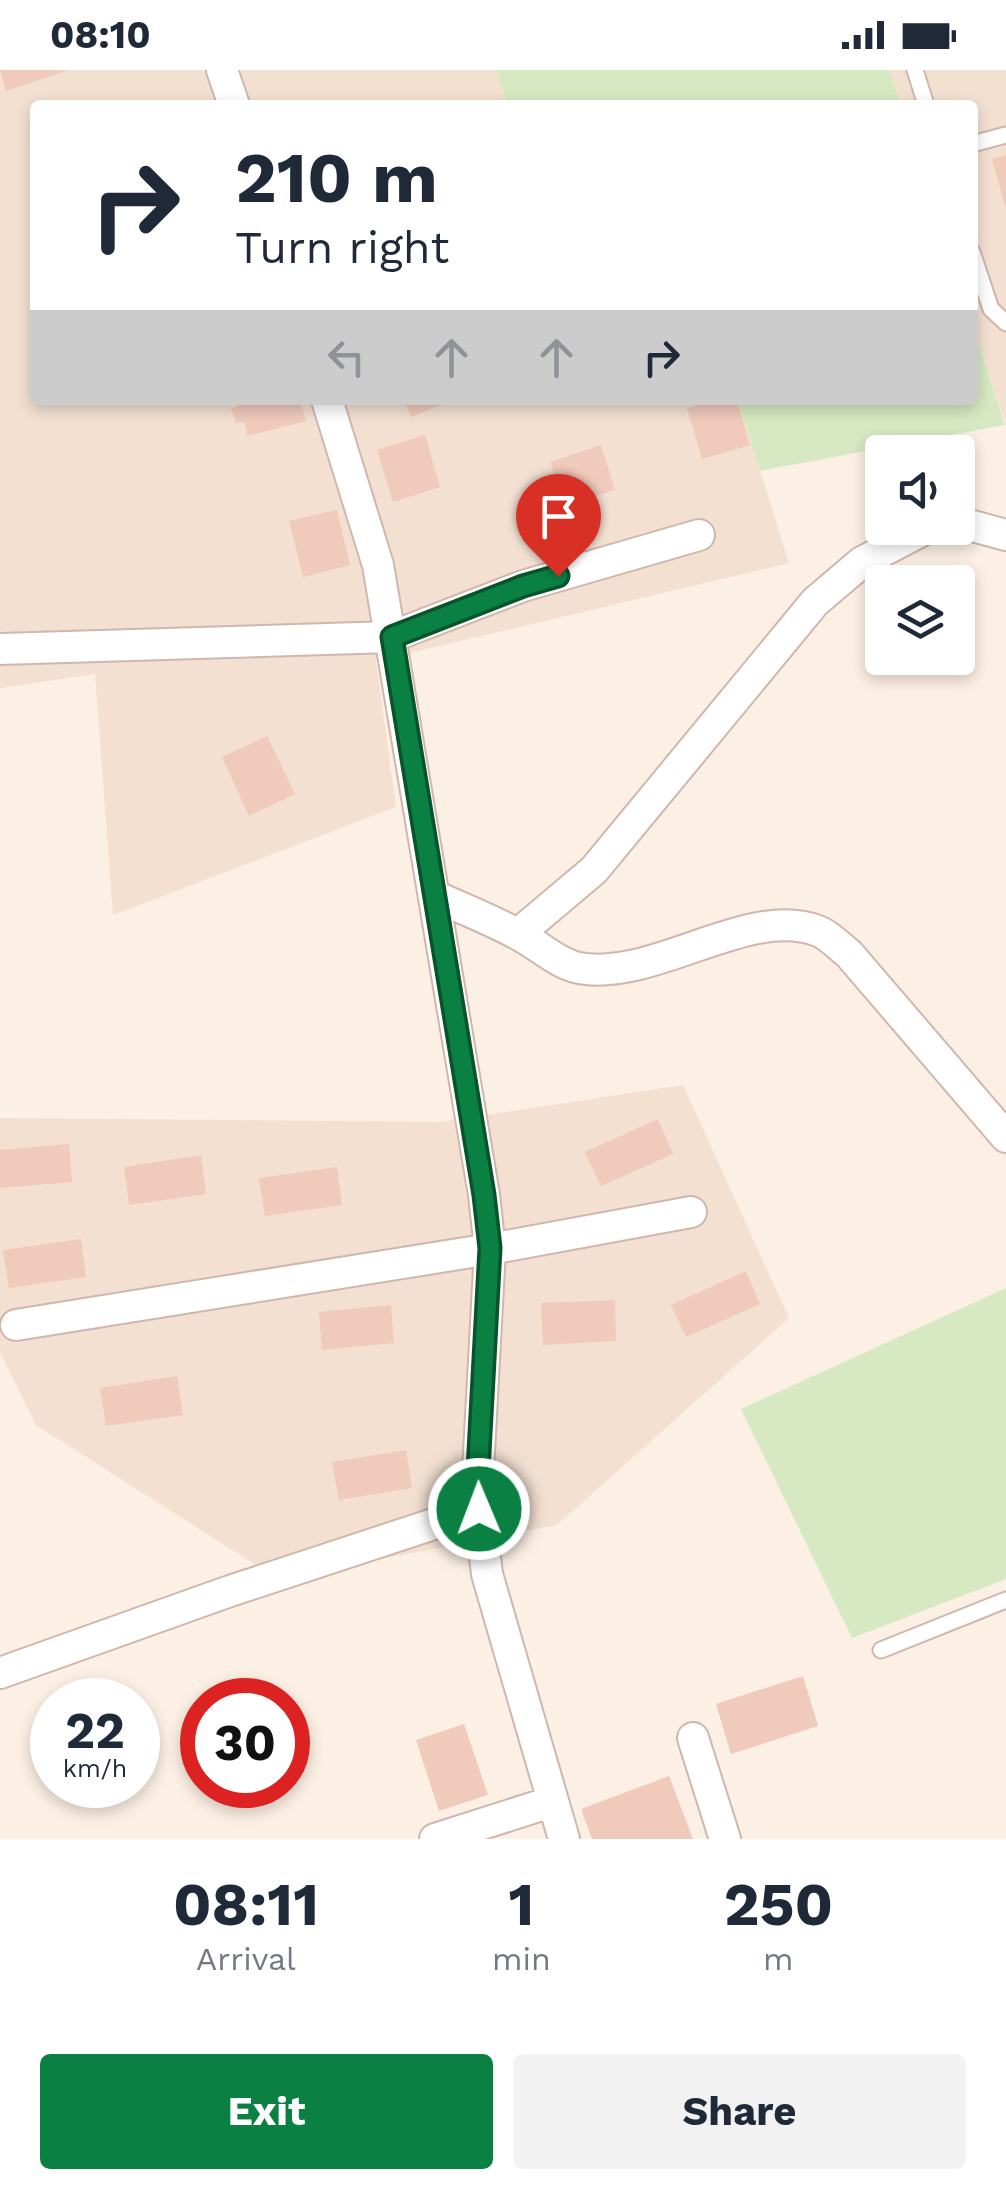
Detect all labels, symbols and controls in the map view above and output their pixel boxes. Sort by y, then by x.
text: 08:10 [50,13,151,57]
text: 210 m [235,137,438,219]
icon: right [70,140,200,270]
text: Turn right [235,221,449,274]
icon: left [319,330,374,385]
icon: ahead [424,330,479,385]
icon: ahead [529,330,584,385]
icon: right [634,330,689,385]
map controls [865,435,975,675]
button: sound [865,435,975,545]
pin [516,474,601,577]
icon: arrive [531,489,586,544]
button: layers [865,565,975,675]
position arrow [427,1457,531,1561]
speed limit sign: 30 [180,1678,310,1808]
text: 22 [65,1701,125,1760]
text: km/h [63,1754,127,1783]
text: 08:11 [173,1869,319,1940]
text: 1 [508,1869,534,1940]
text: 250 [724,1869,833,1940]
text: Arrival [196,1940,296,1978]
text: min [492,1940,551,1978]
text: m [763,1940,794,1978]
button: Exit [40,2054,493,2169]
button: Share [513,2054,966,2169]

